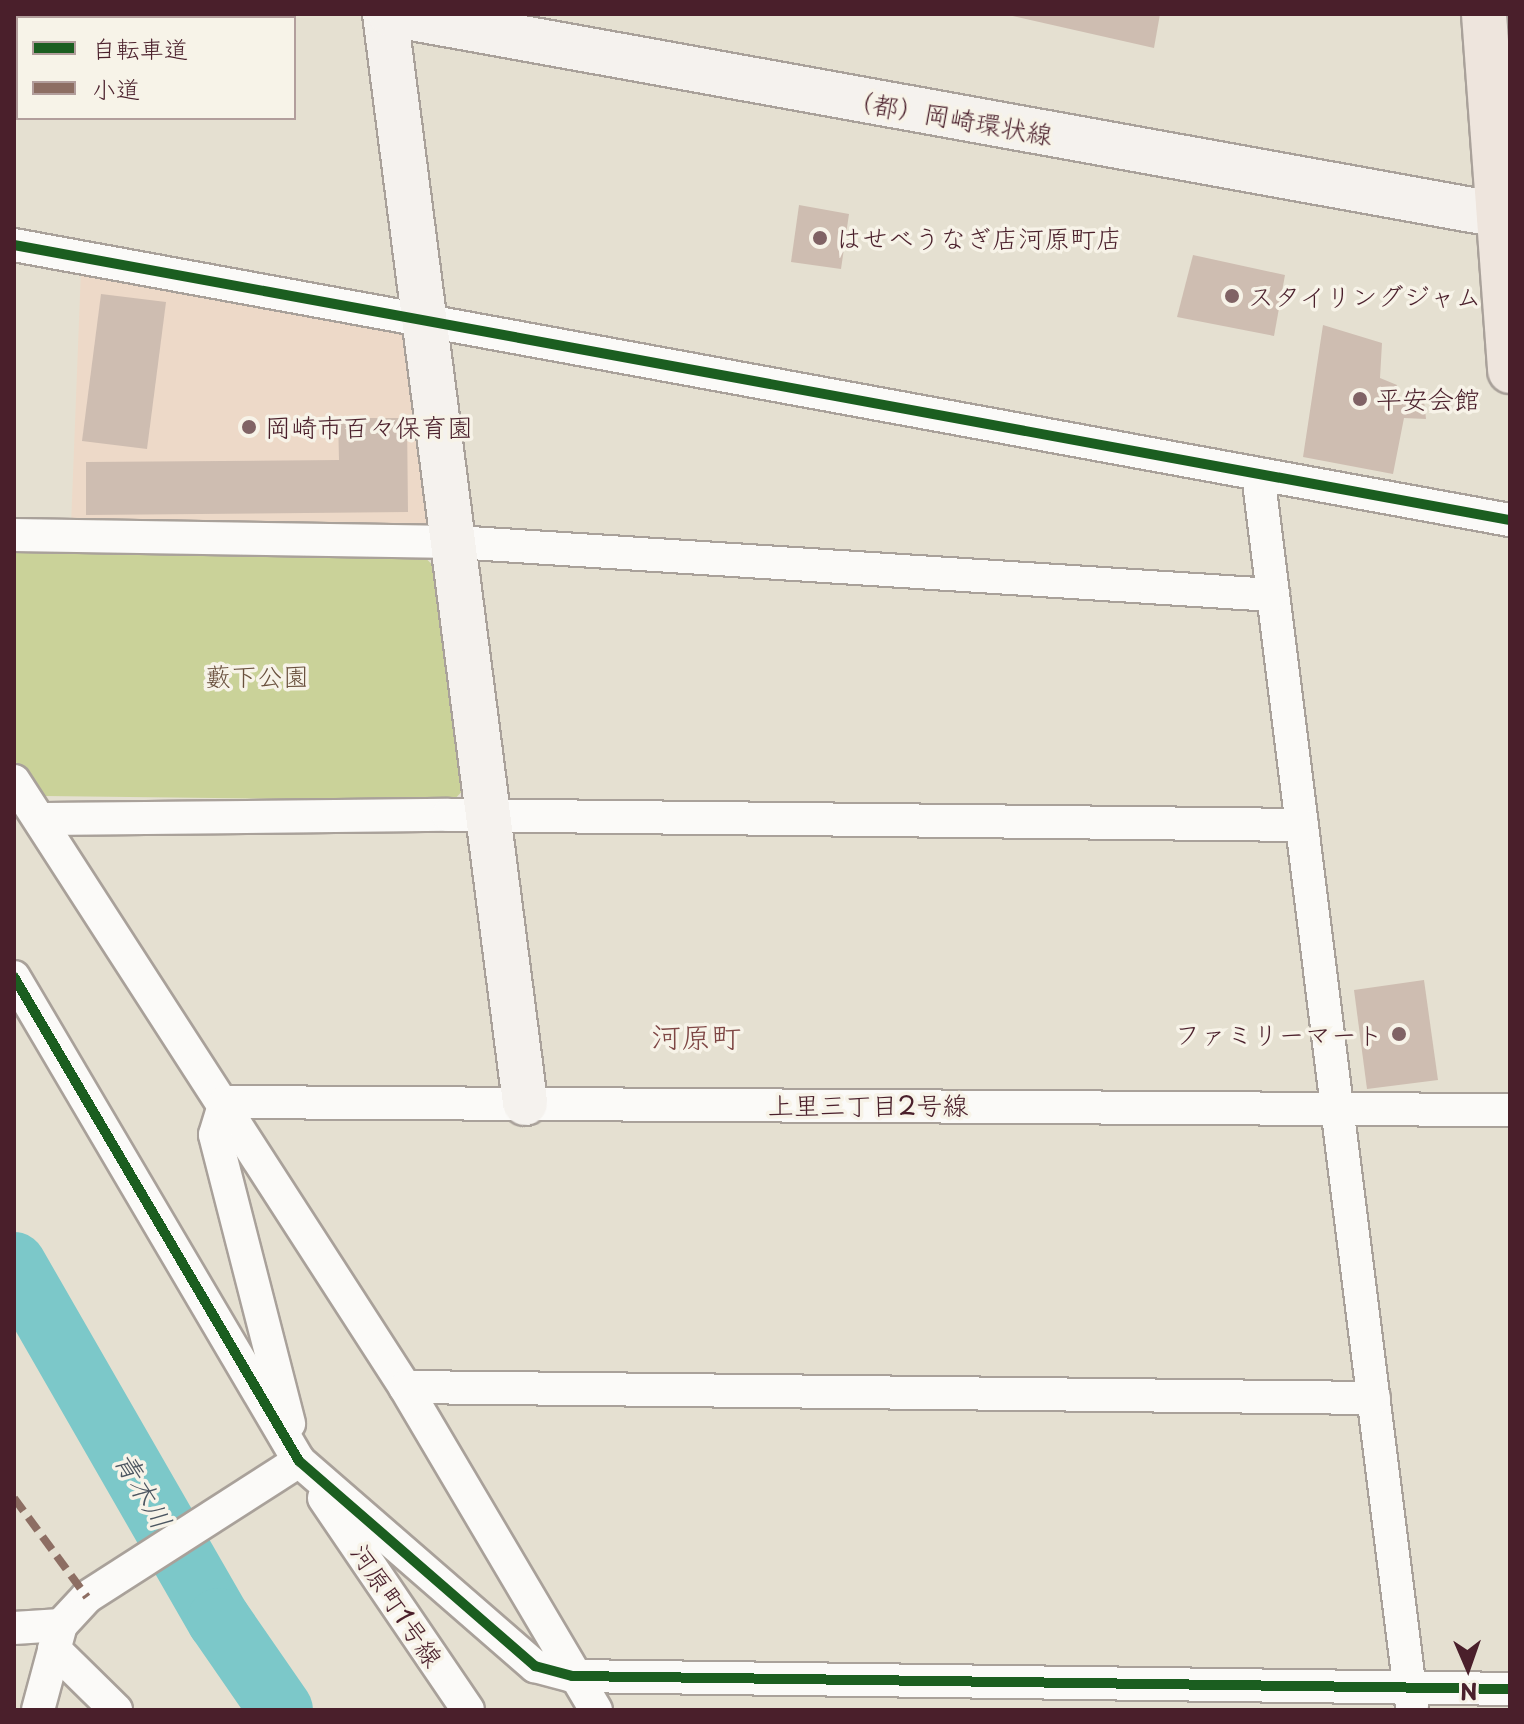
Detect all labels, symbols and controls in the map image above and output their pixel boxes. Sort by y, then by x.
legend [16,16,296,120]
text: 自転車道 [92,30,188,66]
text: 小道 [92,70,140,106]
street label: （都）岡崎環状線 [845,84,1055,150]
place label: はせべうなぎ店河原町店 [836,222,1122,254]
marker: はせべうなぎ店河原町店 [811,229,829,247]
place label: スタイリングジャム [1248,280,1482,312]
marker: スタイリングジャム [1223,287,1241,305]
place label: 平安会館 [1376,383,1480,415]
marker: 平安会館 [1351,390,1369,408]
place label: 岡崎市百々保育園 [265,411,473,443]
marker: 岡崎市百々保育園 [240,418,258,436]
park label: 藪下公園 [205,660,309,692]
district label: 河原町 [651,1018,741,1054]
place label: ファミリーマート [1175,1018,1383,1050]
marker: ファミリーマート [1390,1025,1408,1043]
street label: 上里三丁目2号線 [768,1089,968,1121]
water label: 青木川 [108,1445,180,1535]
street label: 河原町1号線 [344,1538,450,1672]
north arrow [1428,1628,1508,1708]
text: N [1460,1676,1478,1709]

